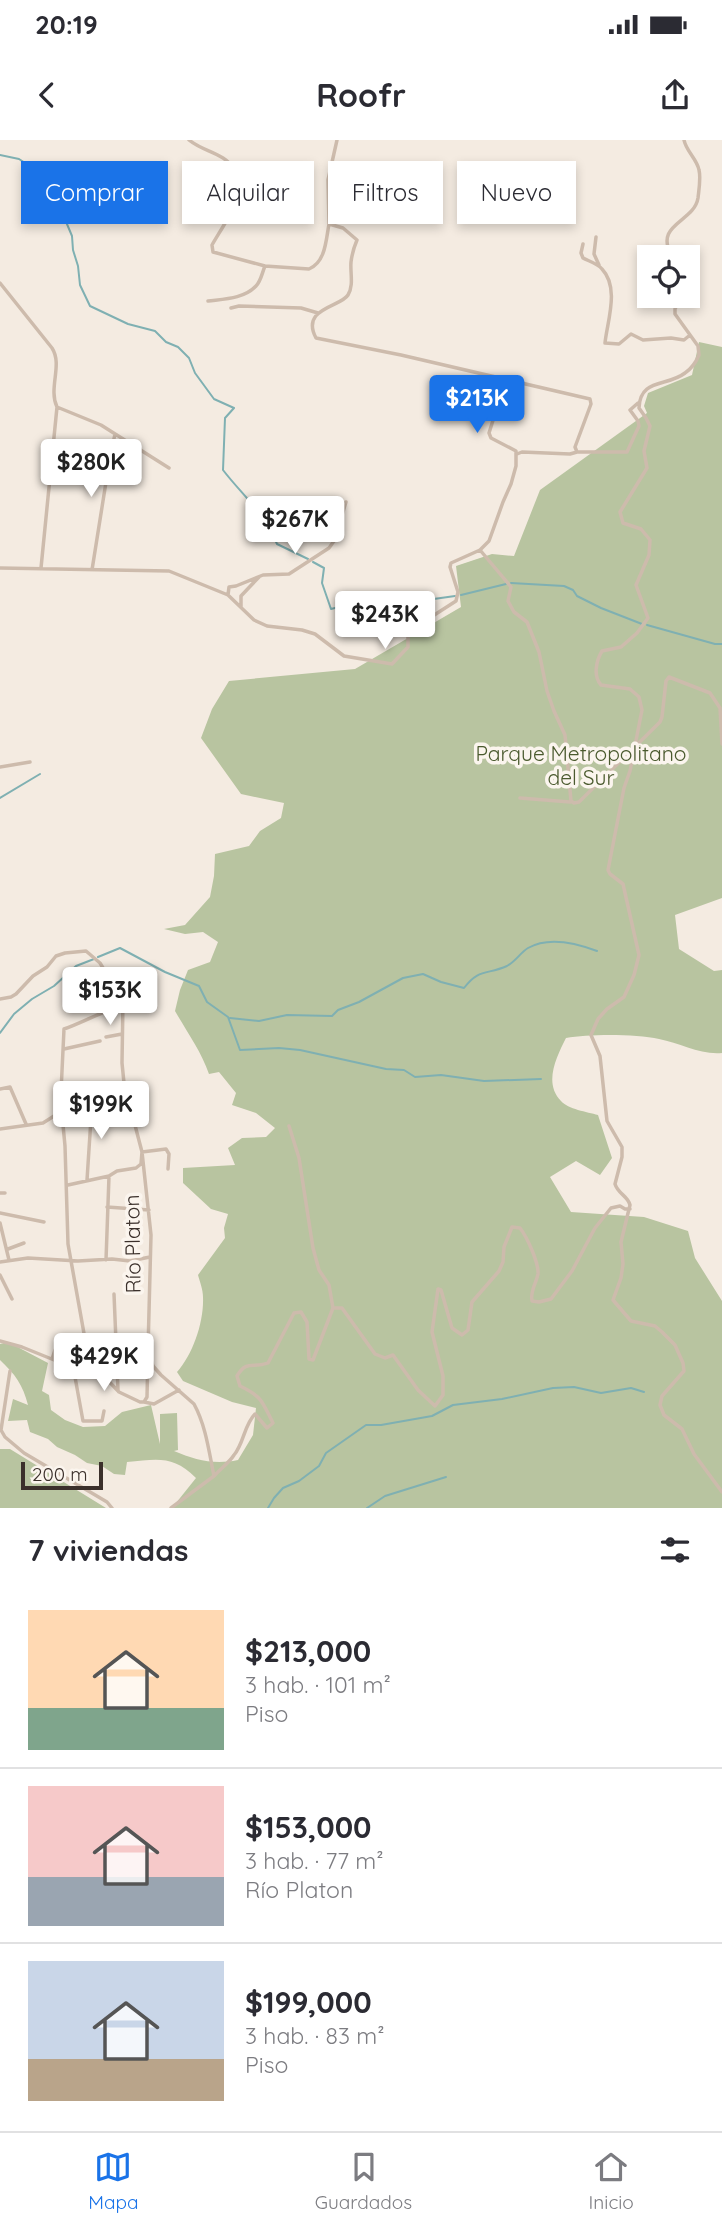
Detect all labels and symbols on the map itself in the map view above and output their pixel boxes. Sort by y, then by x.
pin: $213K [428,376,526,435]
pin: $280K [42,440,140,499]
pin: $267K [246,496,344,556]
pin: $243K [336,592,434,651]
park label: Parque Metropolitano del Sur [475,740,687,790]
pin: $153K [61,968,159,1027]
pin: $199K [52,1082,150,1141]
street label: Río Platon [118,1194,146,1294]
pin: $429K [55,1334,153,1393]
scale bar [21,1459,103,1491]

